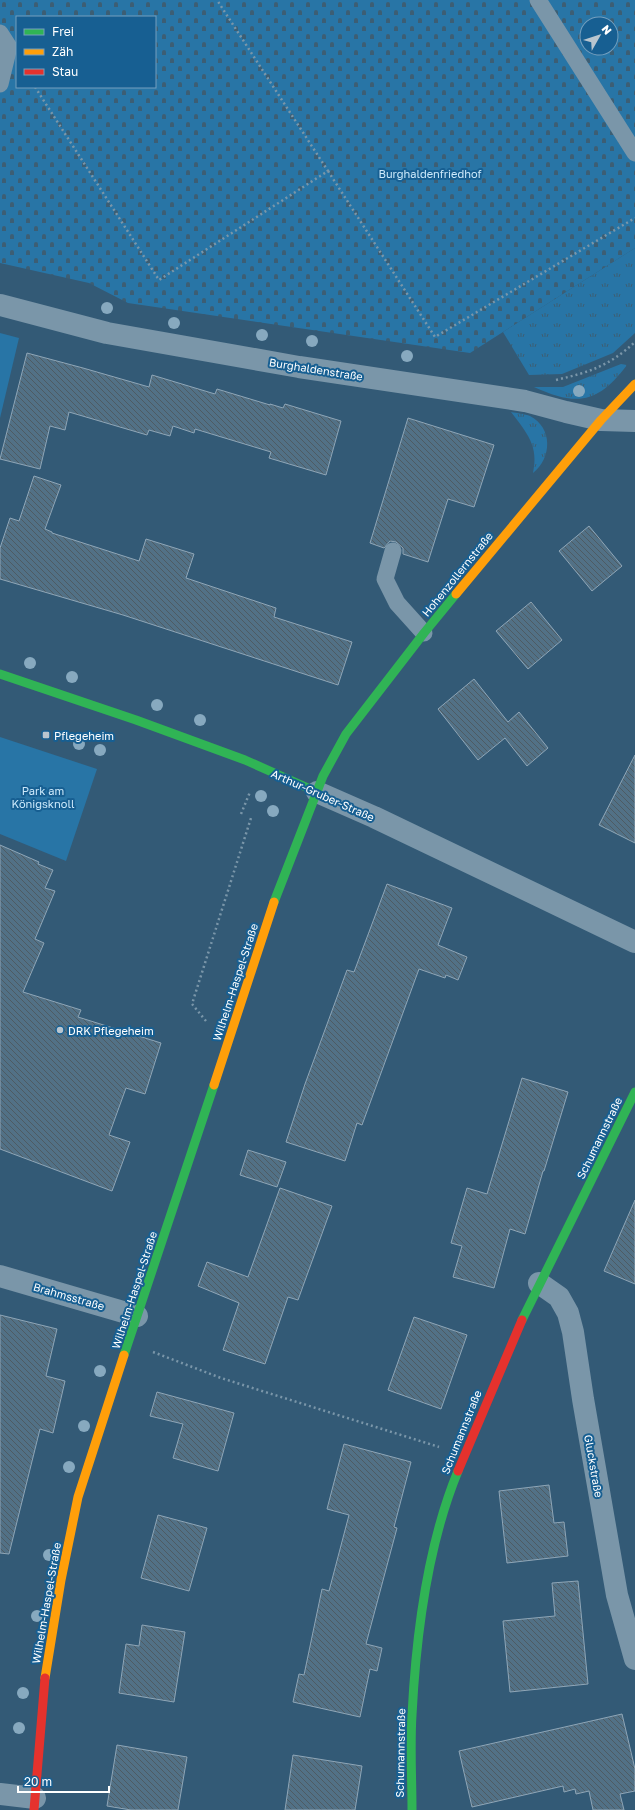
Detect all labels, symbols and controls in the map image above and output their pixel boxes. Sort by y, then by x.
legend [16,16,156,88]
north arrow [579,16,619,56]
text: N [599,22,615,37]
text: Frei [52,24,74,39]
text: Zäh [52,44,73,59]
text: Stau [52,64,78,79]
park label: Burghaldenfriedhof [379,167,481,180]
street label: Burghaldenstraße [268,355,364,383]
street label: Hohenzollernstraße [419,529,495,619]
place label: Pflegeheim [54,729,114,742]
marker: Pflegeheim [41,730,51,740]
street label: Arthur-Gruber-Straße [269,766,377,824]
park label: Park am Königsknoll [12,784,75,810]
street label: Wilhelm-Haspel-Straße [210,922,260,1042]
place label: DRK Pflegeheim [68,1024,154,1037]
marker: DRK Pflegeheim [55,1025,65,1035]
street label: Schumannstraße [574,1095,624,1181]
street label: Wilhelm-Haspel-Straße [109,1230,159,1350]
street label: Brahmsstraße [32,1280,106,1312]
street label: Schumannstraße [438,1388,484,1476]
street label: Gluckstraße [582,1434,606,1498]
street label: Wilhelm-Haspel-Straße [29,1541,63,1665]
street label: Schumannstraße [393,1708,407,1798]
scale bar [18,1768,109,1794]
text: 20 m [24,1774,52,1789]

